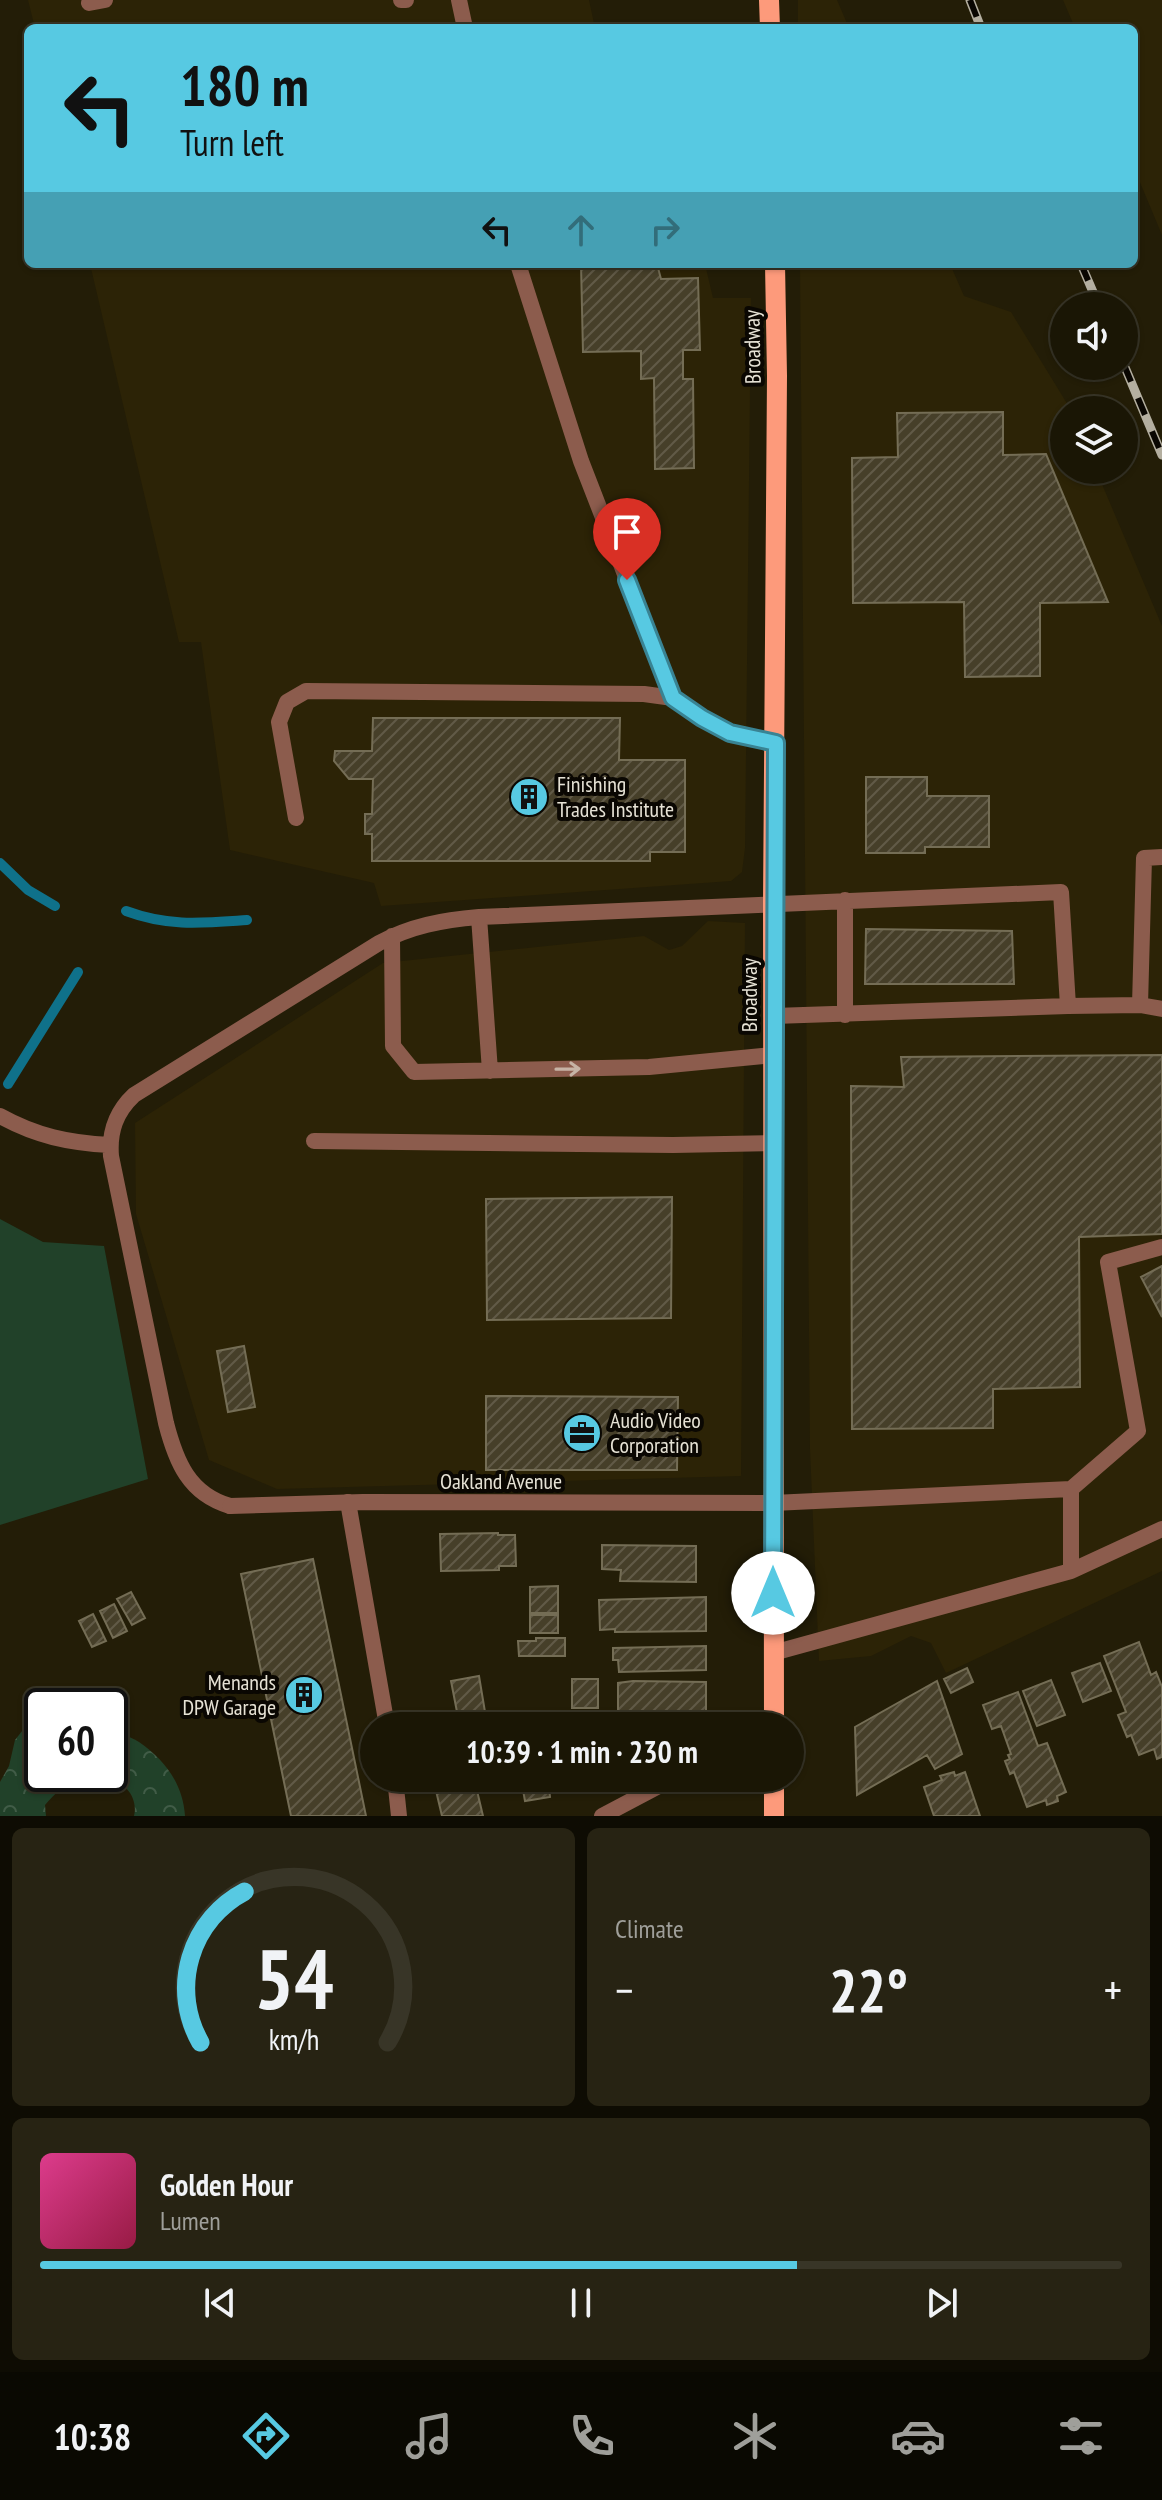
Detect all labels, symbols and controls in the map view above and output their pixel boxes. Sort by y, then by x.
text: 180 m [180,49,309,121]
icon: left [48,56,152,160]
text: Turn left [180,119,284,166]
icon: left [475,208,519,252]
icon: ahead [559,208,603,252]
icon: right [643,208,687,252]
map controls [1050,292,1138,484]
button: sound [1050,292,1138,380]
street label: Broadway [737,309,767,384]
button: layers [1050,396,1138,484]
pin [593,498,661,580]
icon: arrive [605,510,649,554]
place label: Finishing Trades Institute [557,770,674,823]
building icon: Finishing Trades Institute [508,776,550,818]
street label: Broadway [735,957,763,1032]
one-way arrow [554,1062,581,1077]
place label: Audio Video Corporation [610,1406,701,1459]
office icon: Audio Video Corporation [561,1412,603,1454]
street label: Oakland Avenue [440,1467,562,1495]
position arrow [731,1551,815,1635]
place label: Menands DPW Garage [182,1668,276,1721]
building icon: Menands DPW Garage [283,1674,325,1716]
speed limit sign: 60 [24,1688,128,1792]
text: 10:39 · 1 min · 230 m [466,1732,698,1771]
text: Climate [615,1912,684,1945]
text: 54 [254,1924,333,2032]
text: 22° [829,1951,908,2029]
text: − [615,1961,633,2018]
text: + [1104,1961,1122,2018]
text: km/h [268,2021,319,2058]
text: Golden Hour [160,2165,293,2204]
text: Lumen [160,2204,221,2237]
icon: previous [198,2281,242,2325]
icon: pause [559,2281,603,2325]
icon: next [920,2281,964,2325]
icon: directions [238,2408,294,2464]
icon: music [401,2408,457,2464]
icon: phone [564,2408,620,2464]
icon: climate [727,2408,783,2464]
icon: car [890,2408,946,2464]
icon: filters [1053,2408,1109,2464]
text: 10:38 [53,2413,131,2460]

